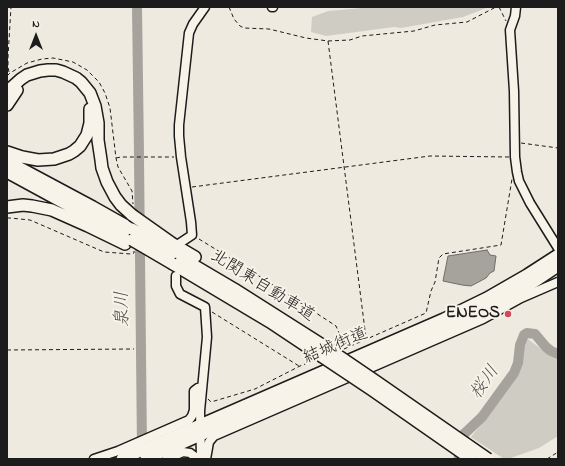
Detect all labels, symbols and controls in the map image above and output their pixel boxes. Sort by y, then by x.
north arrow [16,16,56,56]
text: N [32,16,40,32]
street label: 北関東自動車道 [206,247,318,327]
water label: 泉川 [113,291,135,327]
place label: ENEOS [446,304,500,324]
marker: ENEOS [503,309,513,319]
street label: 結城街道 [301,324,371,370]
water label: 桜川 [467,362,505,404]

